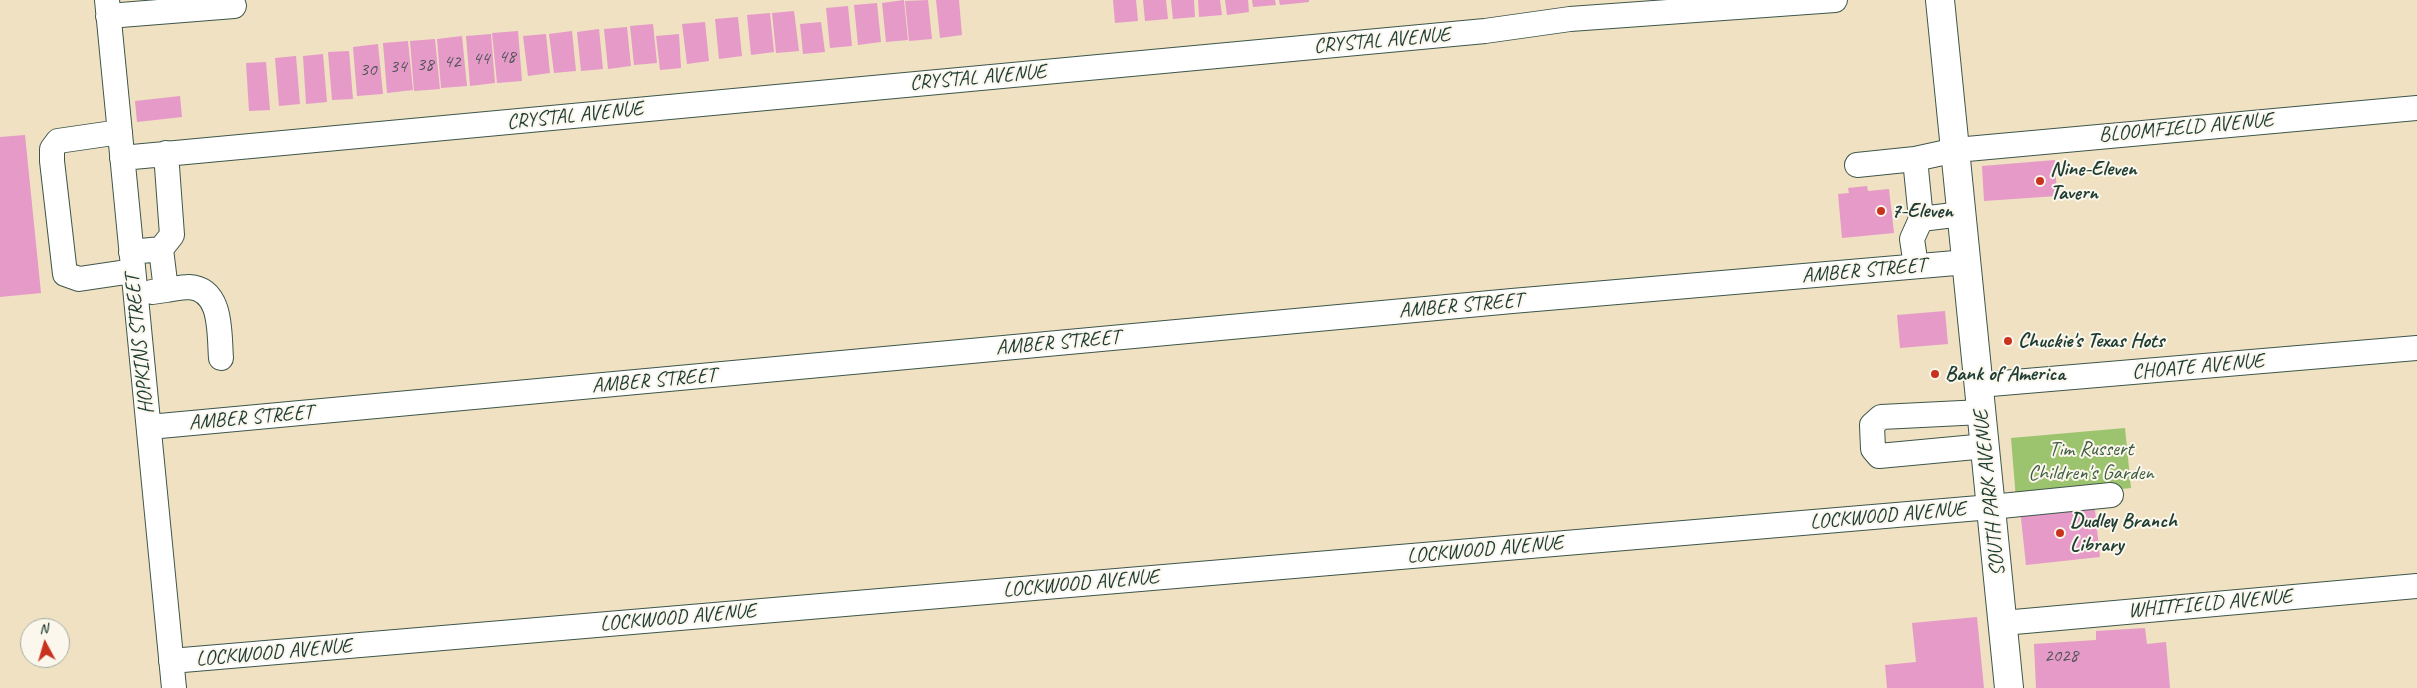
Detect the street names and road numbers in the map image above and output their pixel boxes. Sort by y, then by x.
street label: CRYSTAL AVENUE [1313,22,1451,60]
street label: CRYSTAL AVENUE [909,59,1047,97]
street label: CRYSTAL AVENUE [506,96,644,136]
street label: BLOOMFIELD AVENUE [2098,108,2274,148]
street label: AMBER STREET [1801,253,1927,289]
street label: HOPKINS STREET [120,273,160,415]
street label: AMBER STREET [1398,288,1524,324]
street label: AMBER STREET [995,325,1121,361]
street label: CHOATE AVENUE [2131,349,2265,385]
street label: AMBER STREET [591,363,717,399]
street label: AMBER STREET [188,400,314,436]
street label: SOUTH PARK AVENUE [1969,409,2011,577]
street label: LOCKWOOD AVENUE [1809,497,1967,535]
street label: LOCKWOOD AVENUE [1406,531,1564,569]
street label: LOCKWOOD AVENUE [1002,565,1160,603]
street label: WHITFIELD AVENUE [2127,584,2293,624]
street label: LOCKWOOD AVENUE [599,599,757,637]
street label: LOCKWOOD AVENUE [195,634,353,672]

